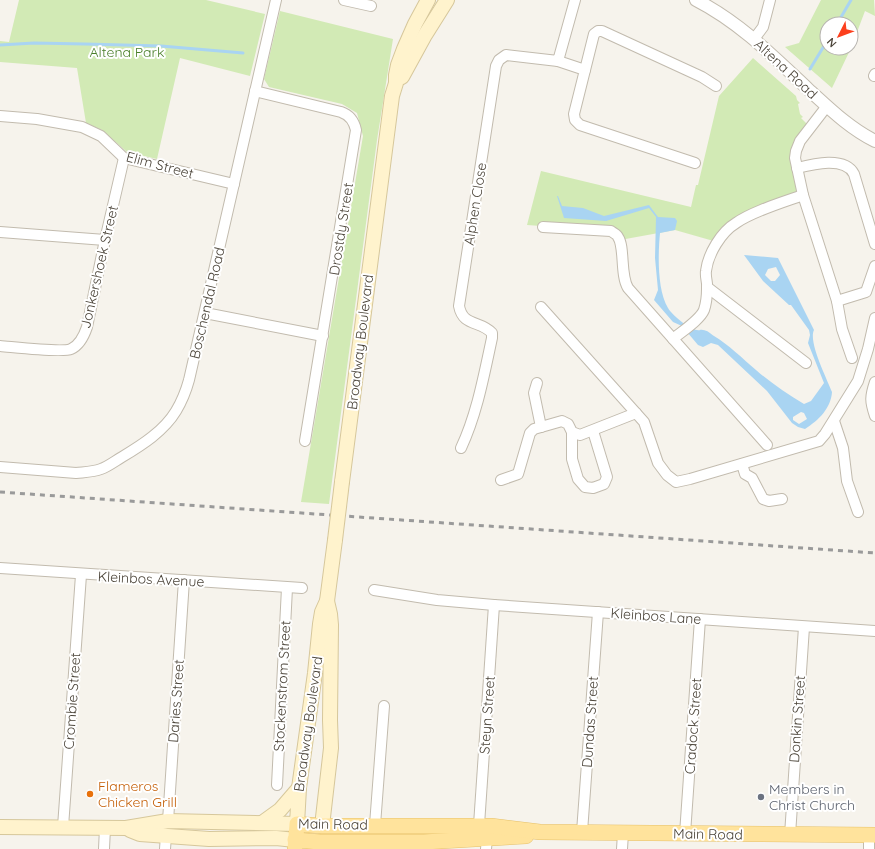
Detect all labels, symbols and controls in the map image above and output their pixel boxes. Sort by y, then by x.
north arrow [819,16,859,56]
street label: Altena Road [751,35,821,103]
text: N [824,35,839,50]
park label: Altena Park [90,43,164,61]
street label: Elim Street [124,147,196,183]
street label: Alphen Close [460,161,490,247]
street label: Drostdy Street [325,181,357,277]
street label: Jonkershoek Street [76,204,122,330]
street label: Boschendal Road [185,245,229,361]
street label: Broadway Boulevard [343,273,377,411]
street label: Kleinbos Avenue [97,567,205,591]
street label: Kleinbos Lane [610,604,702,628]
street label: Stockenstrom Street [270,620,294,752]
street label: Crombie Street [60,652,84,750]
street label: Broadway Boulevard [290,655,326,793]
street label: Daries Street [164,658,188,743]
street label: Steyn Street [475,675,499,755]
street label: Dundas Street [578,675,602,768]
street label: Donkin Street [785,675,809,763]
street label: Cradock Street [681,677,705,775]
place label: Flameros Chicken Grill [98,777,177,811]
place label: Members in Christ Church [769,780,855,814]
marker: Flameros Chicken Grill [85,789,95,799]
marker: Members in Christ Church [756,792,766,802]
street label: Main Road [298,814,368,834]
street label: Main Road [673,824,743,844]

